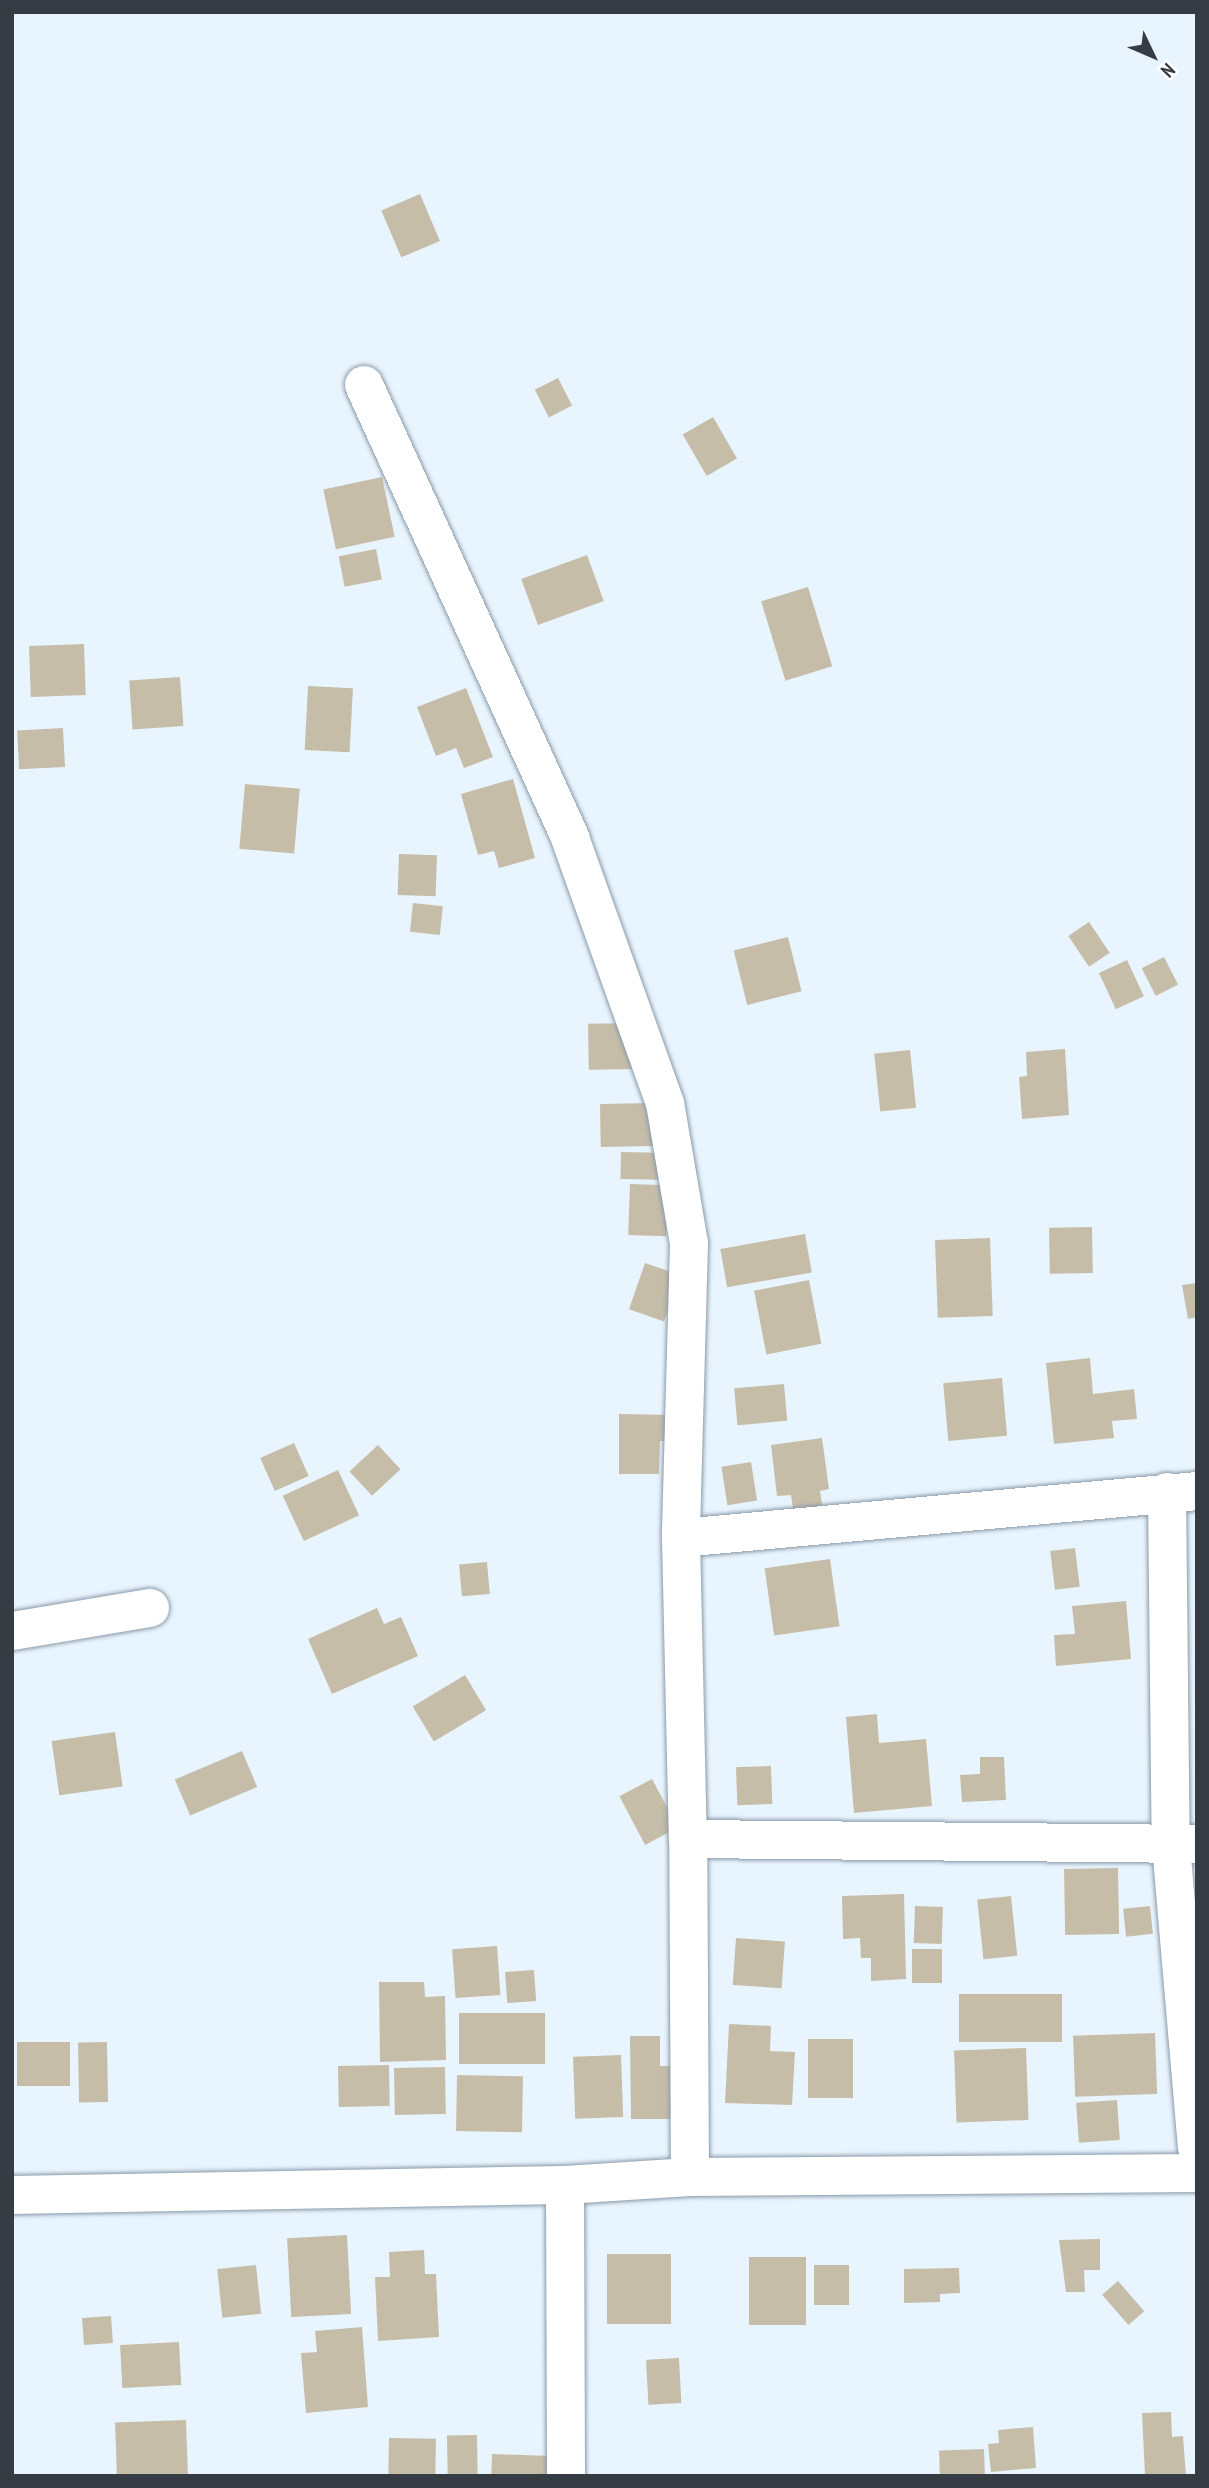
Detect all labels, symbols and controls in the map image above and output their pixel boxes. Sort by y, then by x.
north arrow [1118,21,1188,91]
text: N [1156,59,1180,83]

